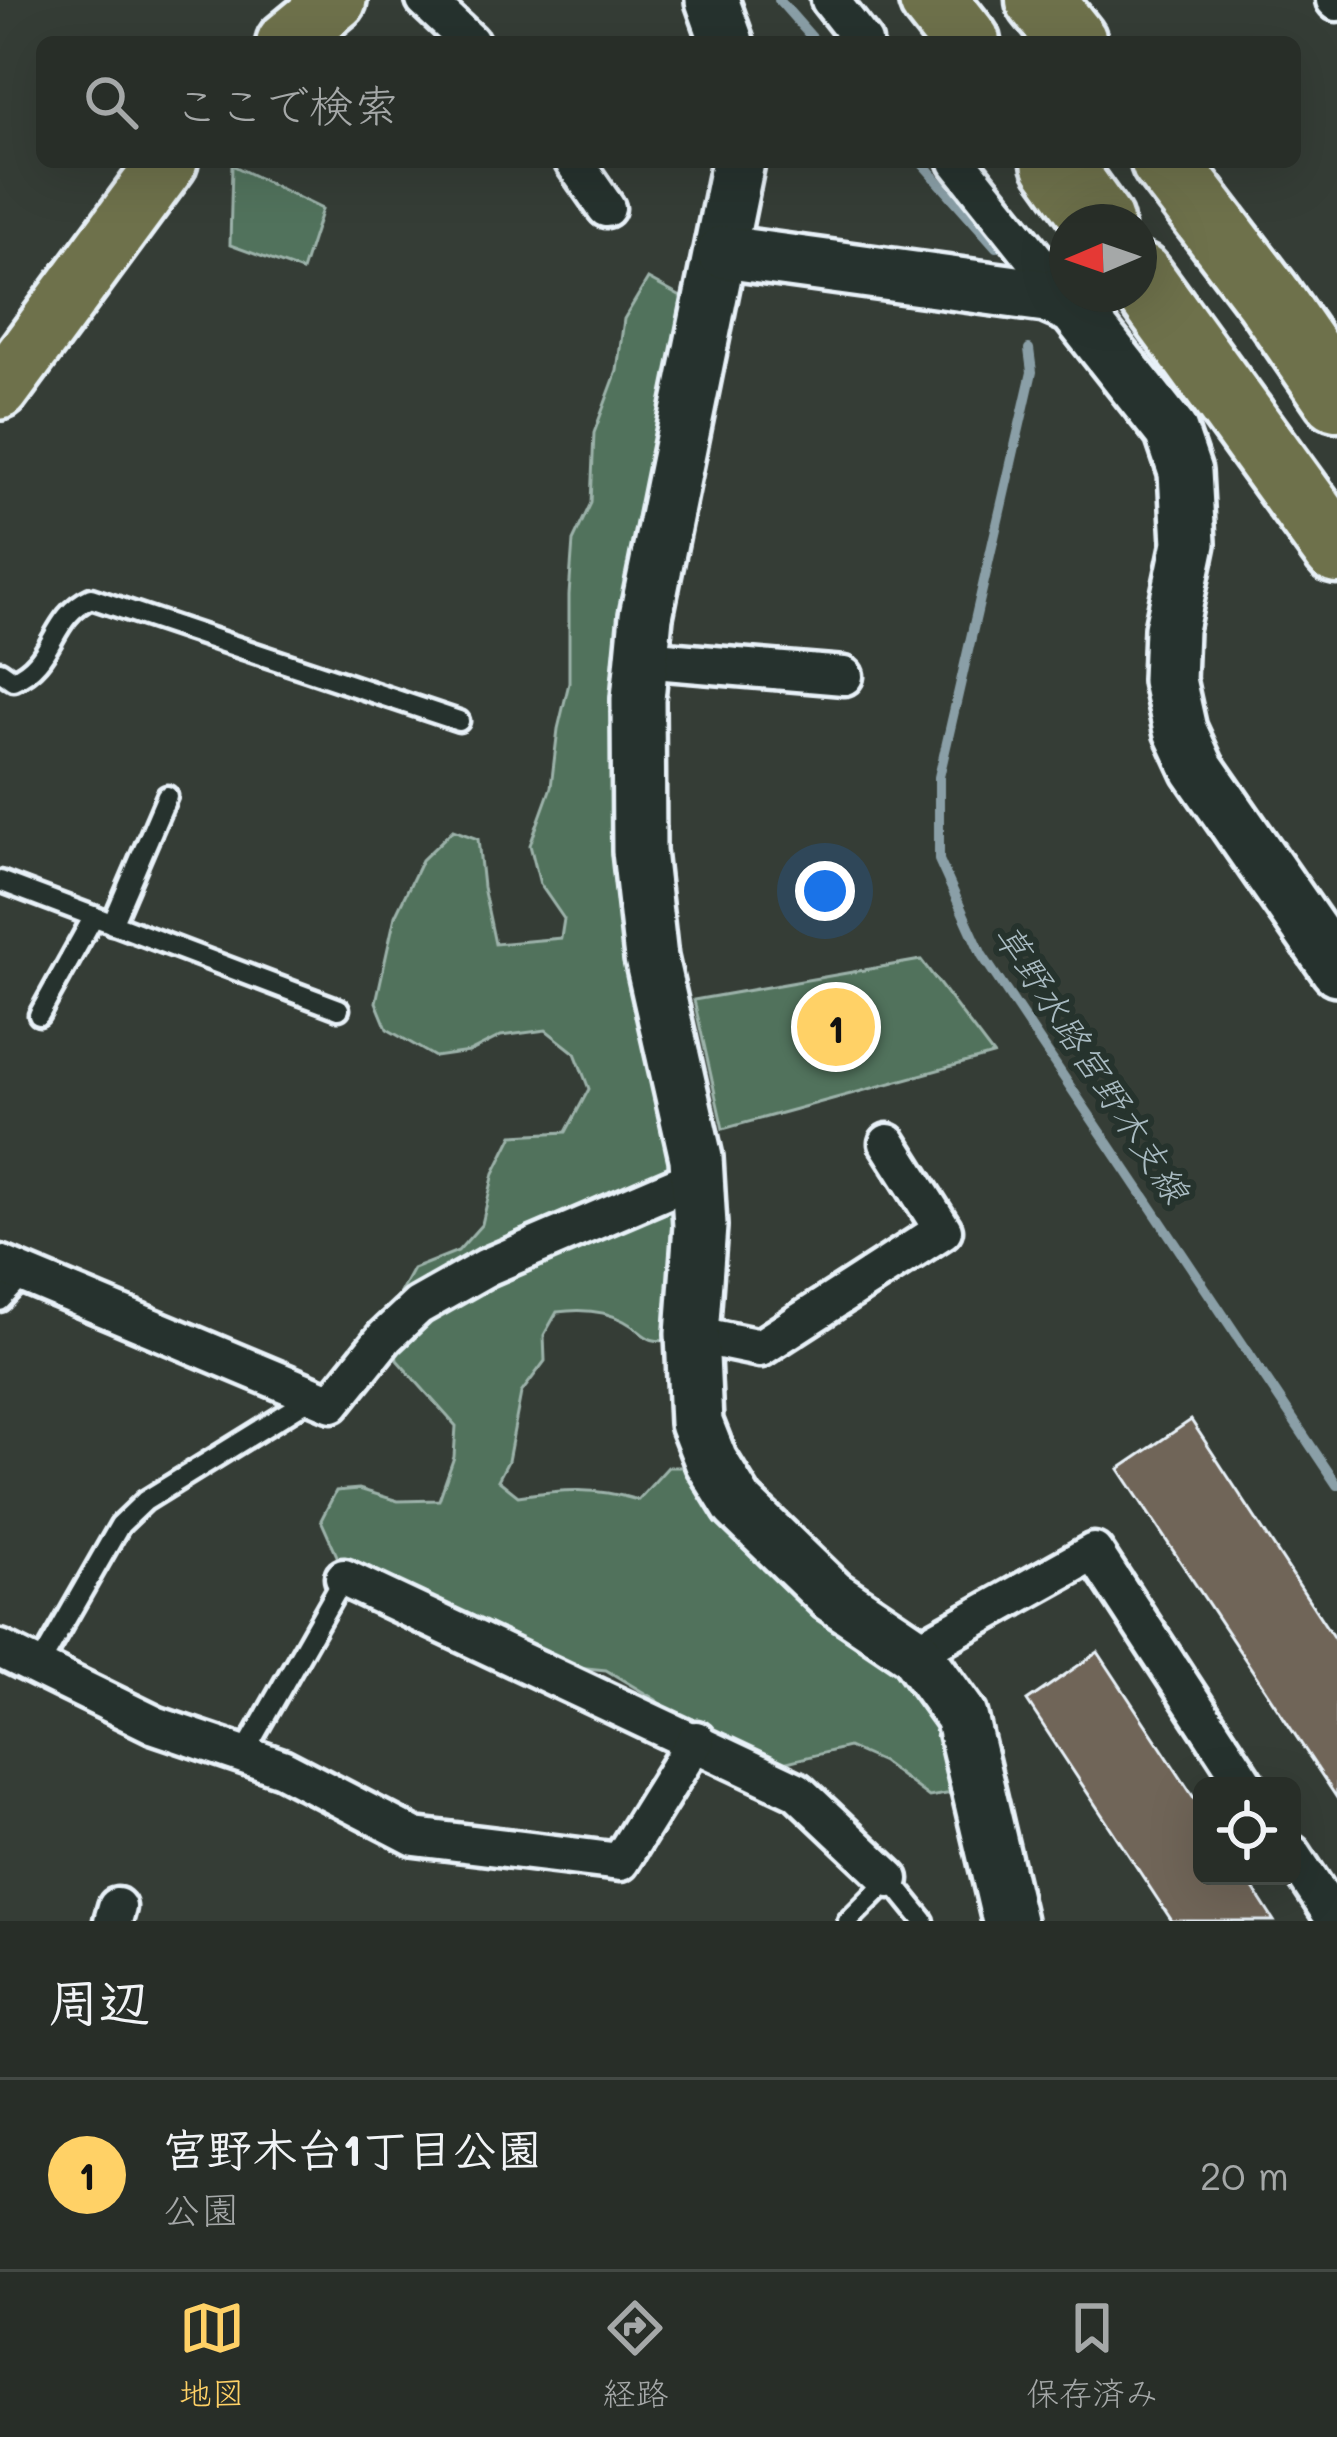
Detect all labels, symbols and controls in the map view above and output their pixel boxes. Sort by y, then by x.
search box [36,36,1301,168]
icon: search [78,69,144,135]
text: ここで検索 [174,75,399,133]
north arrow [1049,204,1157,312]
your location [795,861,855,921]
water label: 草野水路宮野木支線 [985,913,1202,1212]
pin: 1 [797,982,875,1072]
map controls [1193,1777,1301,1885]
button: locate [1193,1777,1301,1885]
text: 周辺 [48,1967,150,2034]
text: 宮野木台1丁目公園 [162,2119,542,2177]
text: 1 [78,2149,96,2200]
text: 20 m [1200,2149,1289,2200]
text: 公園 [162,2183,240,2234]
tab: 地図 [179,2295,245,2415]
tab: 経路 [602,2295,668,2415]
tab: 保存済み [1026,2295,1158,2415]

